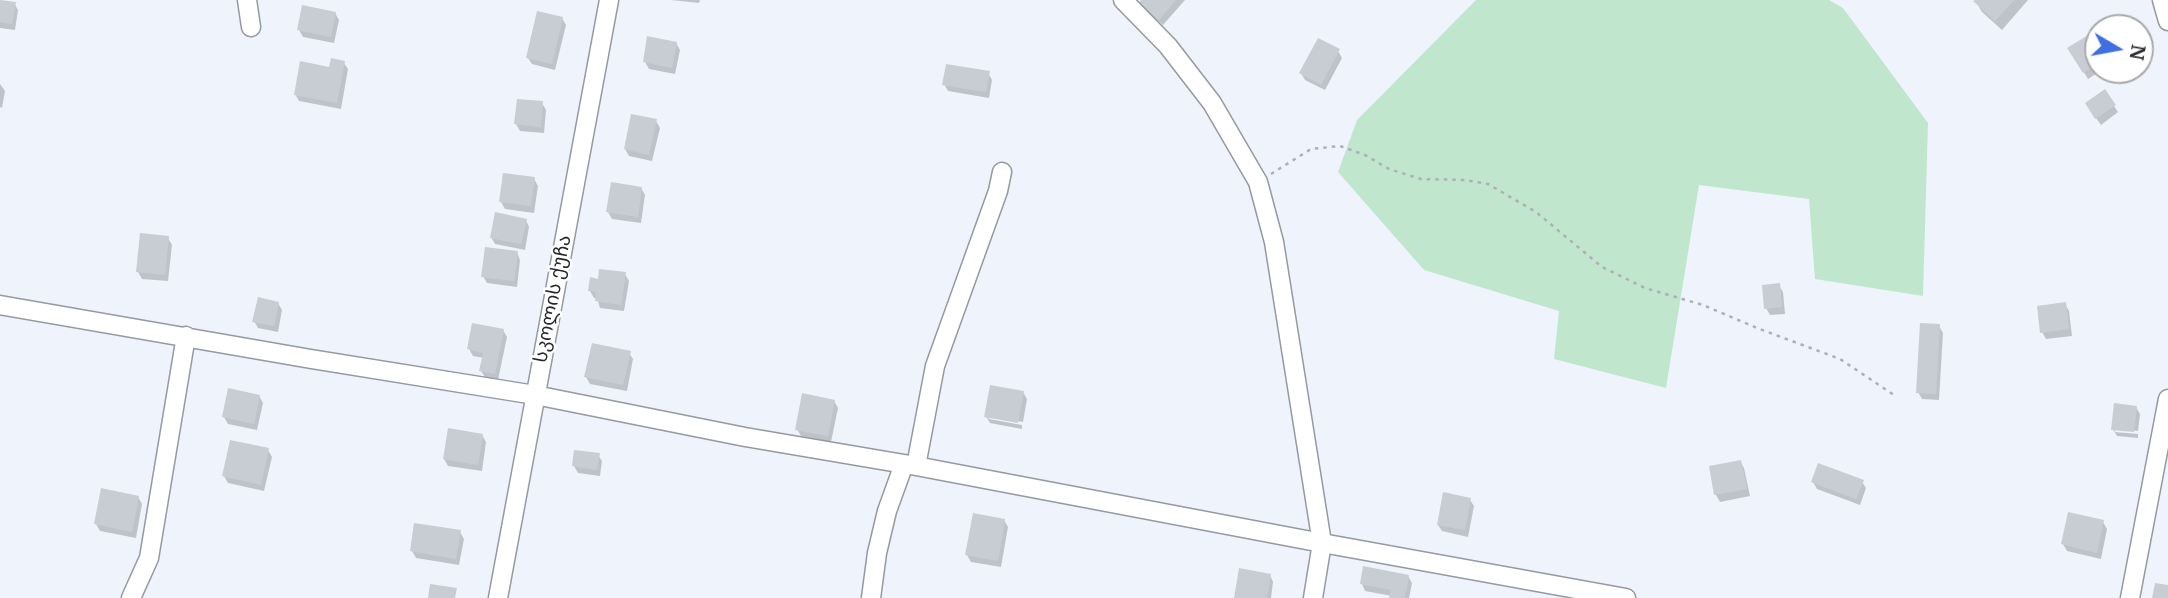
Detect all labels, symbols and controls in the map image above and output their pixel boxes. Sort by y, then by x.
north arrow [2084,14,2154,84]
text: N [2125,43,2151,62]
street label: სკოლის ქუჩა [529,233,577,365]

